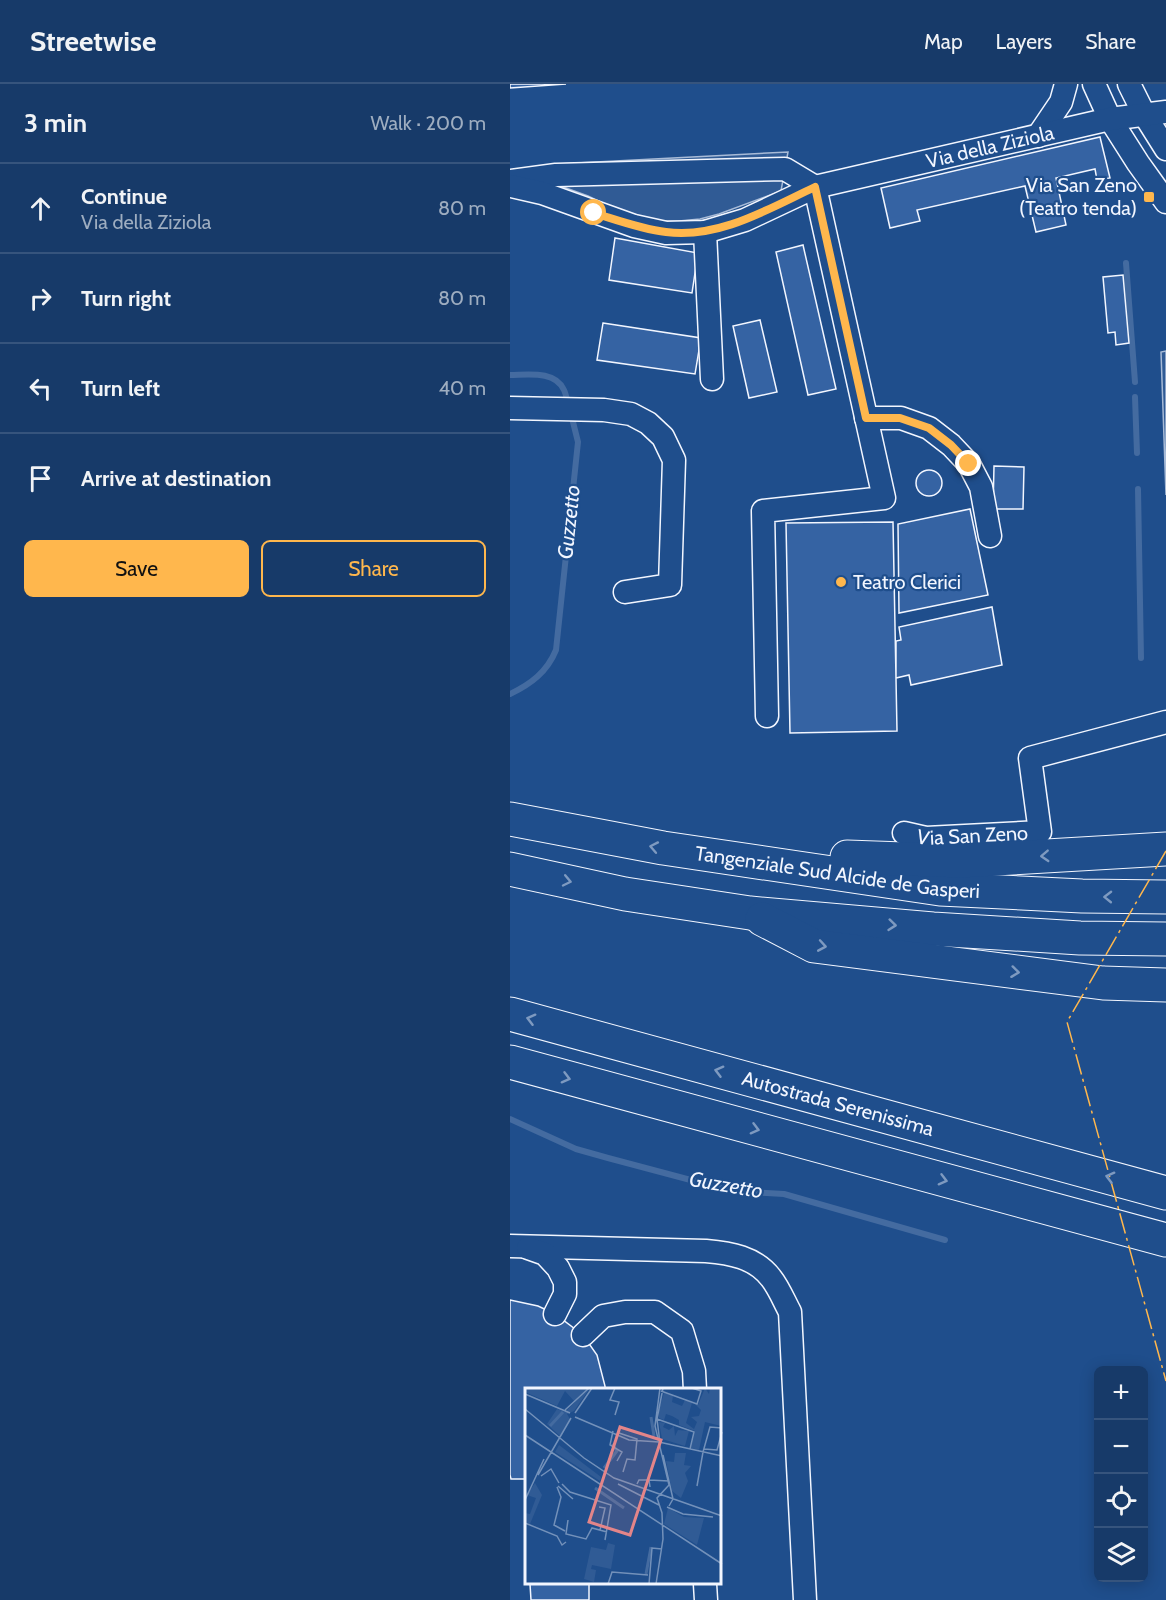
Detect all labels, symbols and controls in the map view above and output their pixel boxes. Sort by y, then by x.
text: Streetwise [30,24,156,58]
text: Map [924,29,963,54]
text: Layers [996,29,1052,54]
text: Share [1085,29,1136,54]
text: 3 min [24,107,87,139]
text: Walk · 200 m [370,111,486,135]
street label: Via della Ziziola [924,120,1057,173]
place label: Via San Zeno (Teatro tenda) [1019,173,1137,220]
text: Continue [81,183,167,210]
marker: Via San Zeno (Teatro tenda) [1142,190,1156,204]
icon: ahead [24,192,57,225]
text: 80 m [438,196,486,220]
route start [580,199,606,225]
text: Via della Ziziola [81,210,211,234]
icon: right [24,282,57,315]
text: Turn right [81,285,171,312]
text: 80 m [438,286,486,310]
icon: left [24,372,57,405]
text: Turn left [81,375,160,402]
text: 40 m [438,376,486,400]
route end [955,450,981,476]
icon: arrive [24,462,57,495]
text: Arrive at destination [81,465,271,492]
water label: Guzzetto [552,484,585,560]
button: Save [24,540,249,597]
button: Share [261,540,486,597]
place label: Teatro Clerici [853,570,961,594]
marker: Teatro Clerici [834,575,848,589]
street label: Via San Zeno [914,821,1029,851]
one-way arrow [650,841,660,854]
street label: Tangenziale Sud Alcide de Gasperi [694,841,980,903]
one-way arrow [1040,849,1049,862]
one-way arrow [562,874,572,887]
one-way arrow [1103,890,1112,903]
one-way arrow [887,918,897,931]
one-way arrow [816,939,826,952]
one-way arrow [1010,965,1019,977]
one-way arrow [526,1014,536,1027]
one-way arrow [714,1065,724,1078]
street label: Autostrada Serenissima [739,1066,937,1141]
one-way arrow [561,1071,571,1083]
one-way arrow [749,1122,760,1134]
water label: Guzzetto [687,1166,765,1203]
one-way arrow [1105,1172,1115,1184]
one-way arrow [937,1173,948,1185]
map controls [1094,1366,1148,1582]
button: + [1094,1366,1148,1420]
inset map [525,1388,722,1585]
button: − [1094,1420,1148,1474]
button: locate [1094,1474,1148,1528]
button: layers [1094,1528,1148,1582]

